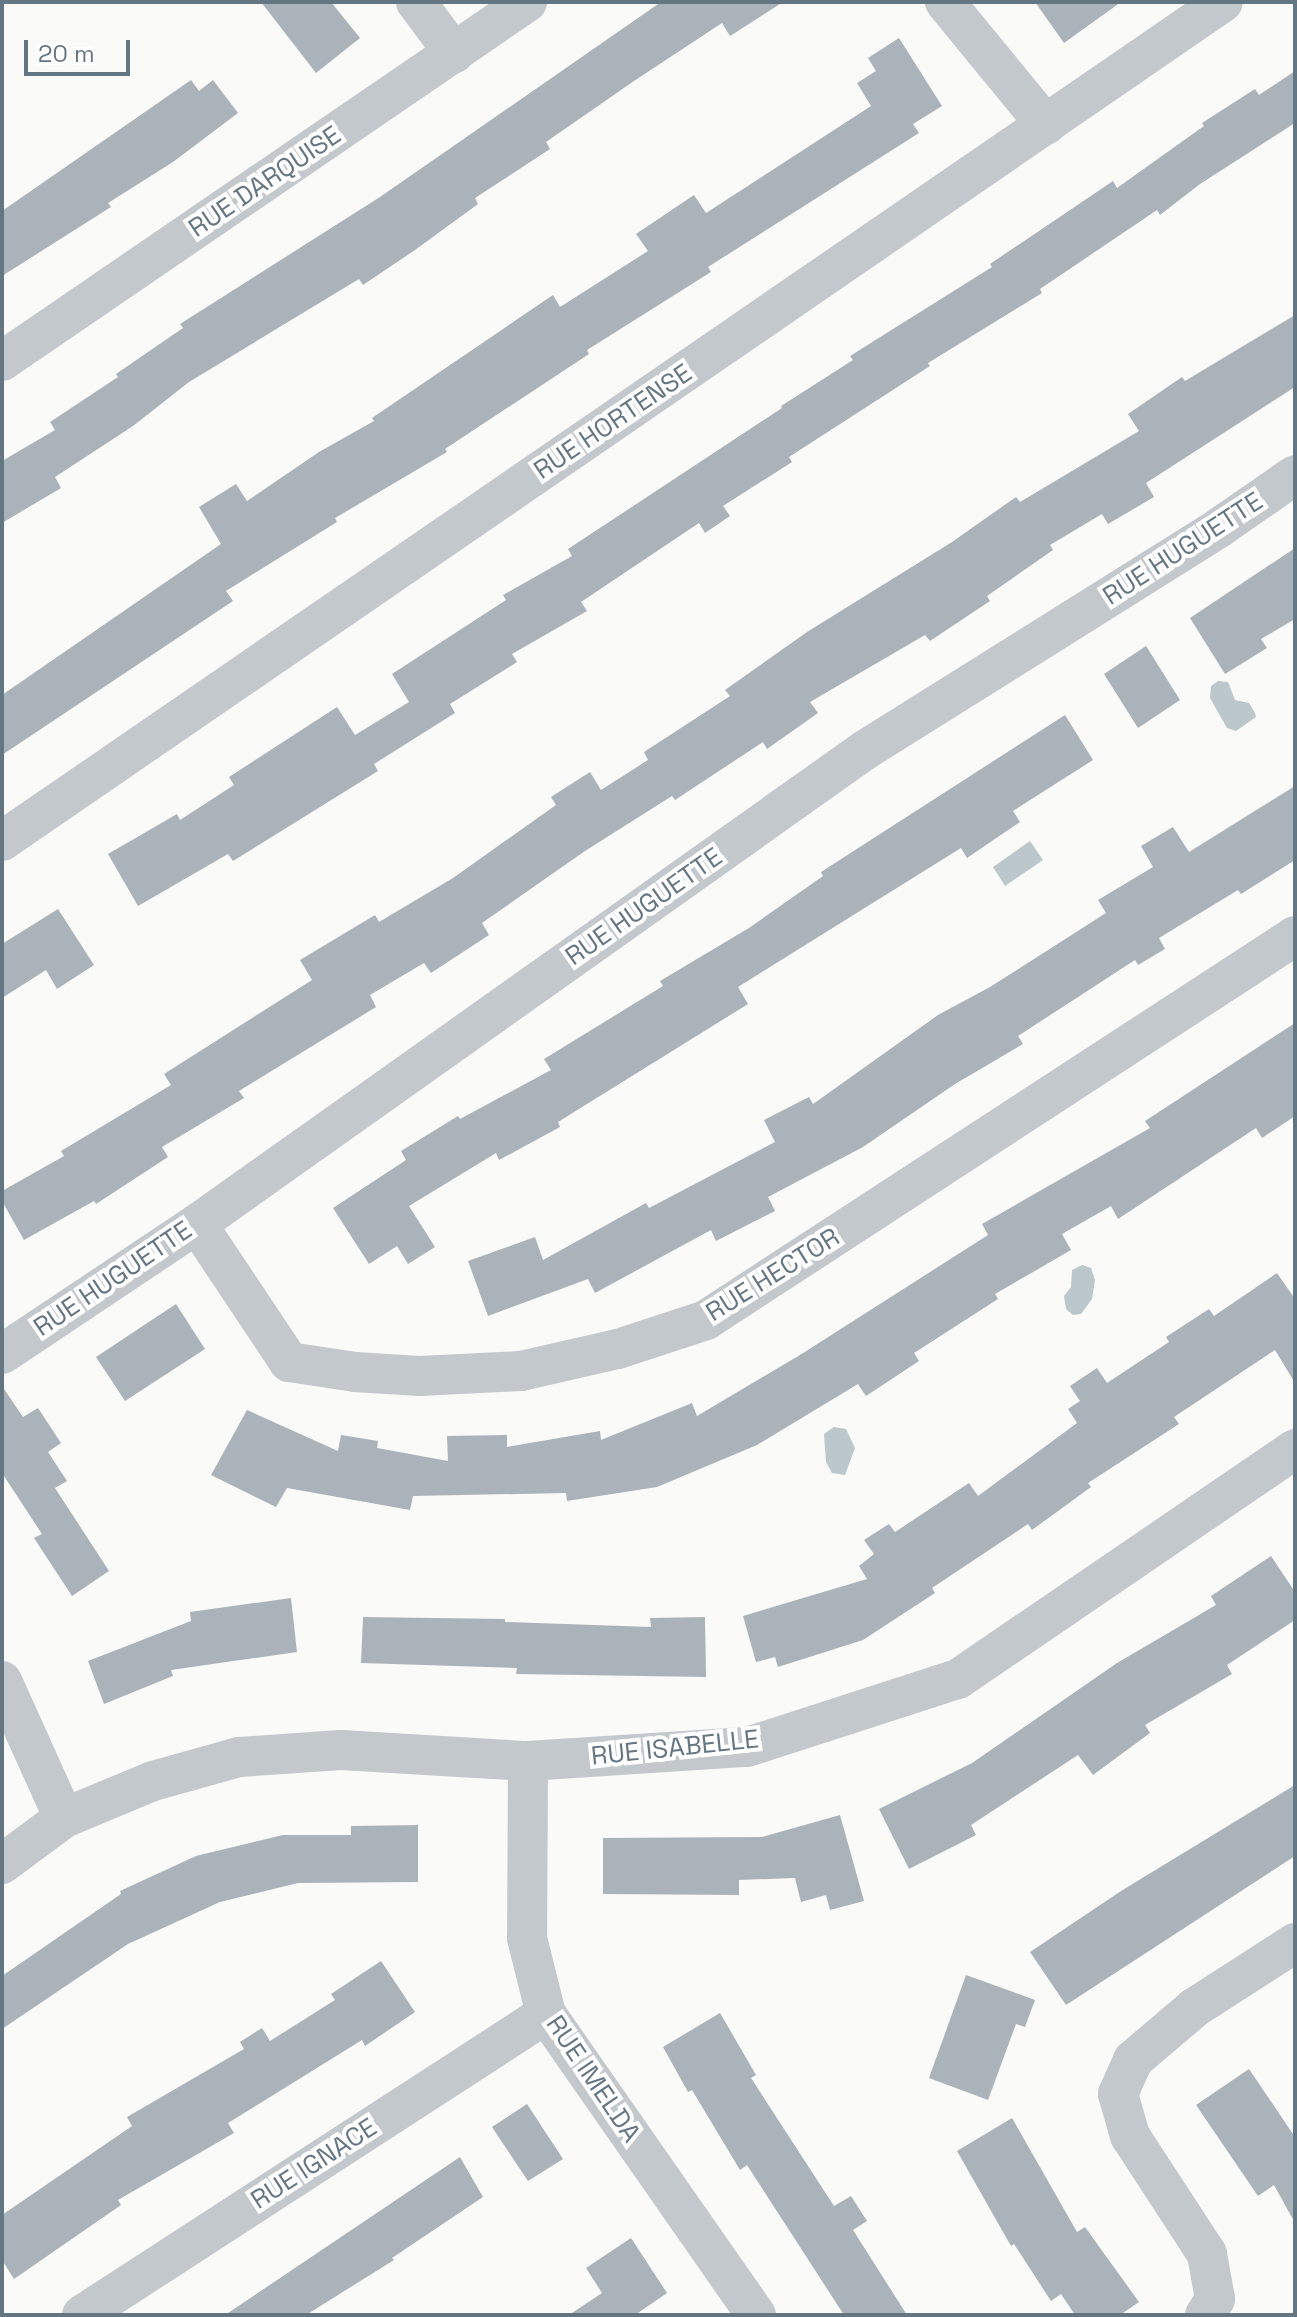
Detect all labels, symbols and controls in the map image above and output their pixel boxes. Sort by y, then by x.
scale bar [28,24,134,74]
text: 20 m [38,38,95,69]
street label: RUE DARQUISE [183,120,347,244]
street label: RUE HORTENSE [528,358,698,486]
street label: RUE HUGUETTE [1097,486,1269,612]
street label: RUE HUGUETTE [560,842,728,972]
street label: RUE HUGUETTE [28,1215,198,1343]
street label: RUE HECTOR [701,1222,845,1328]
street label: RUE ISABELLE [590,1724,760,1772]
street label: RUE IMELDA [539,2010,647,2148]
street label: RUE IGNACE [245,2112,383,2216]

